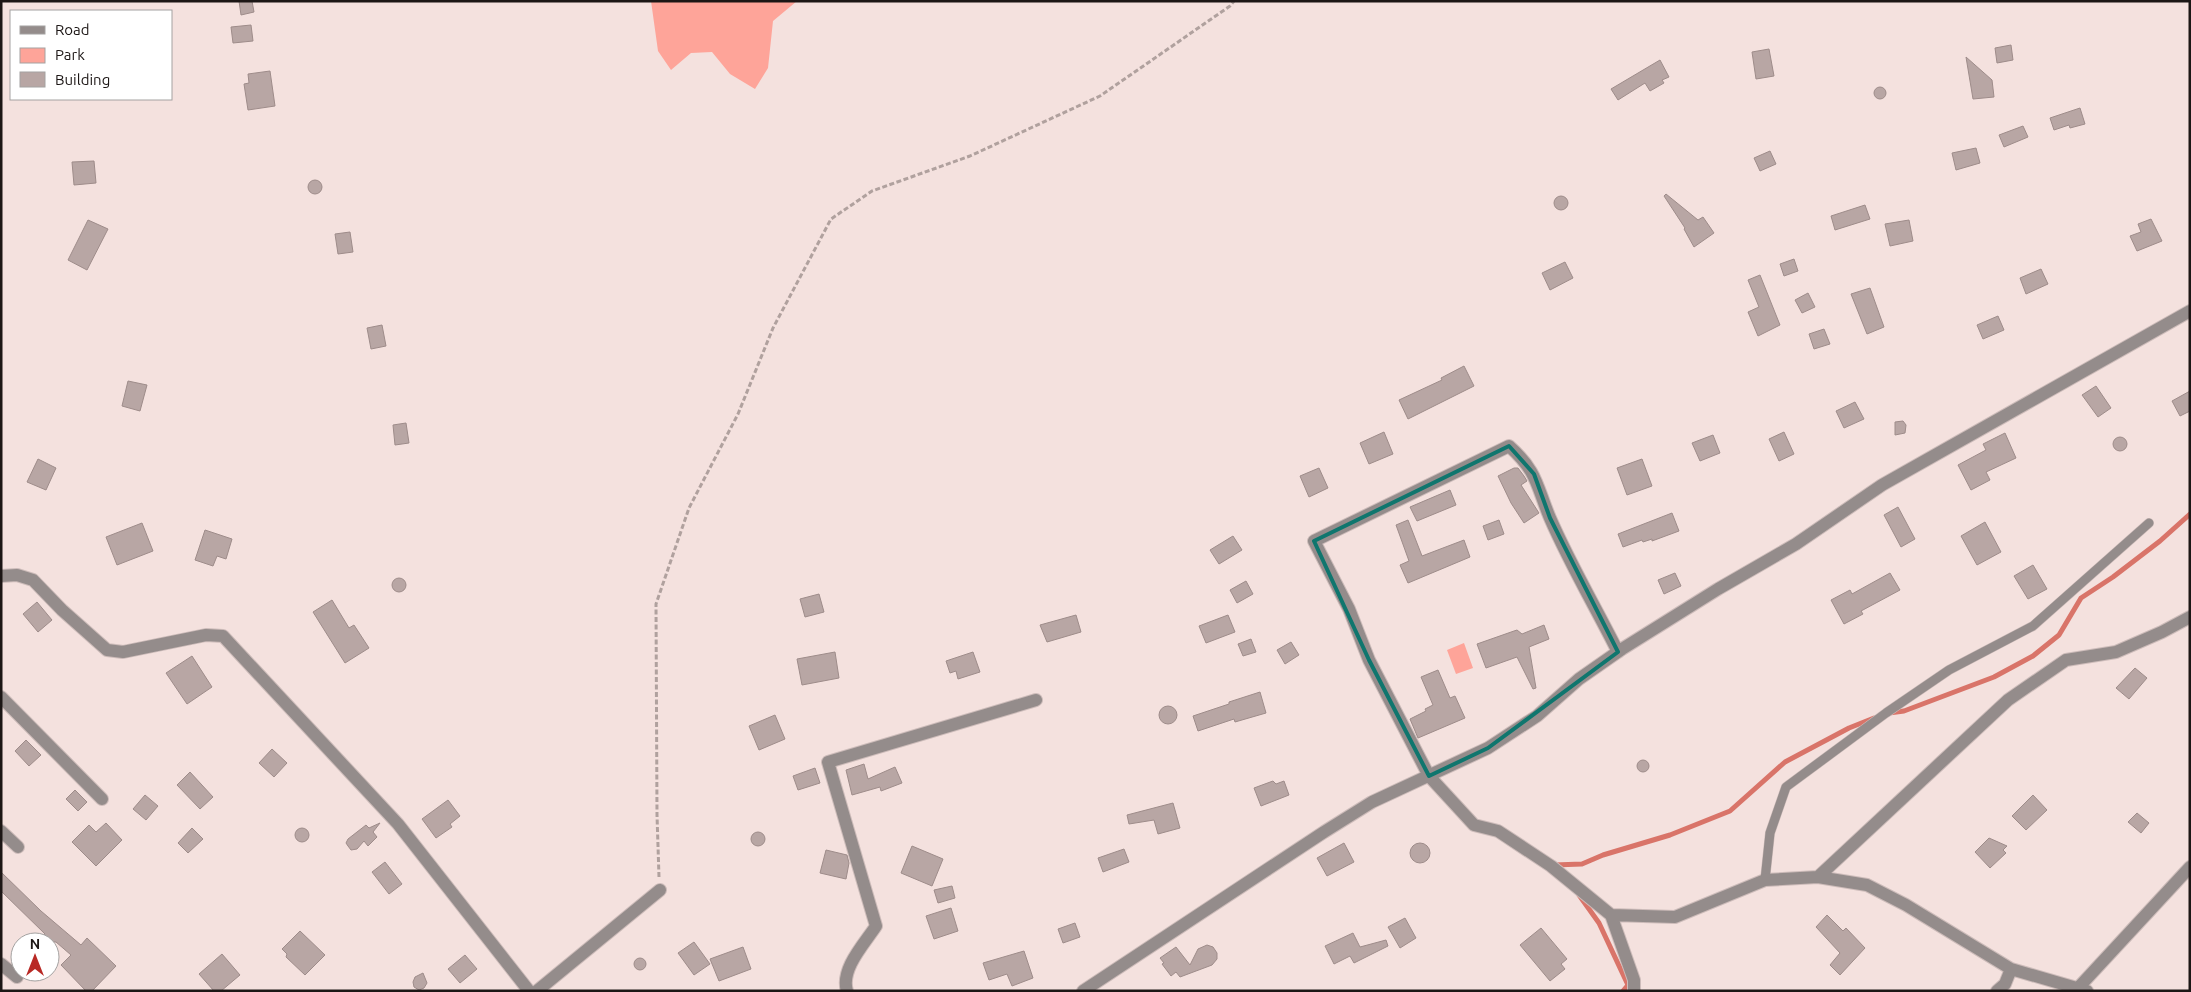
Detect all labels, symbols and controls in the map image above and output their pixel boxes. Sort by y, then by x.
legend [10,10,172,100]
text: Road [55,21,90,38]
text: Park [55,46,85,63]
text: Building [55,71,110,88]
north arrow [10,932,60,982]
text: N [30,936,40,952]

